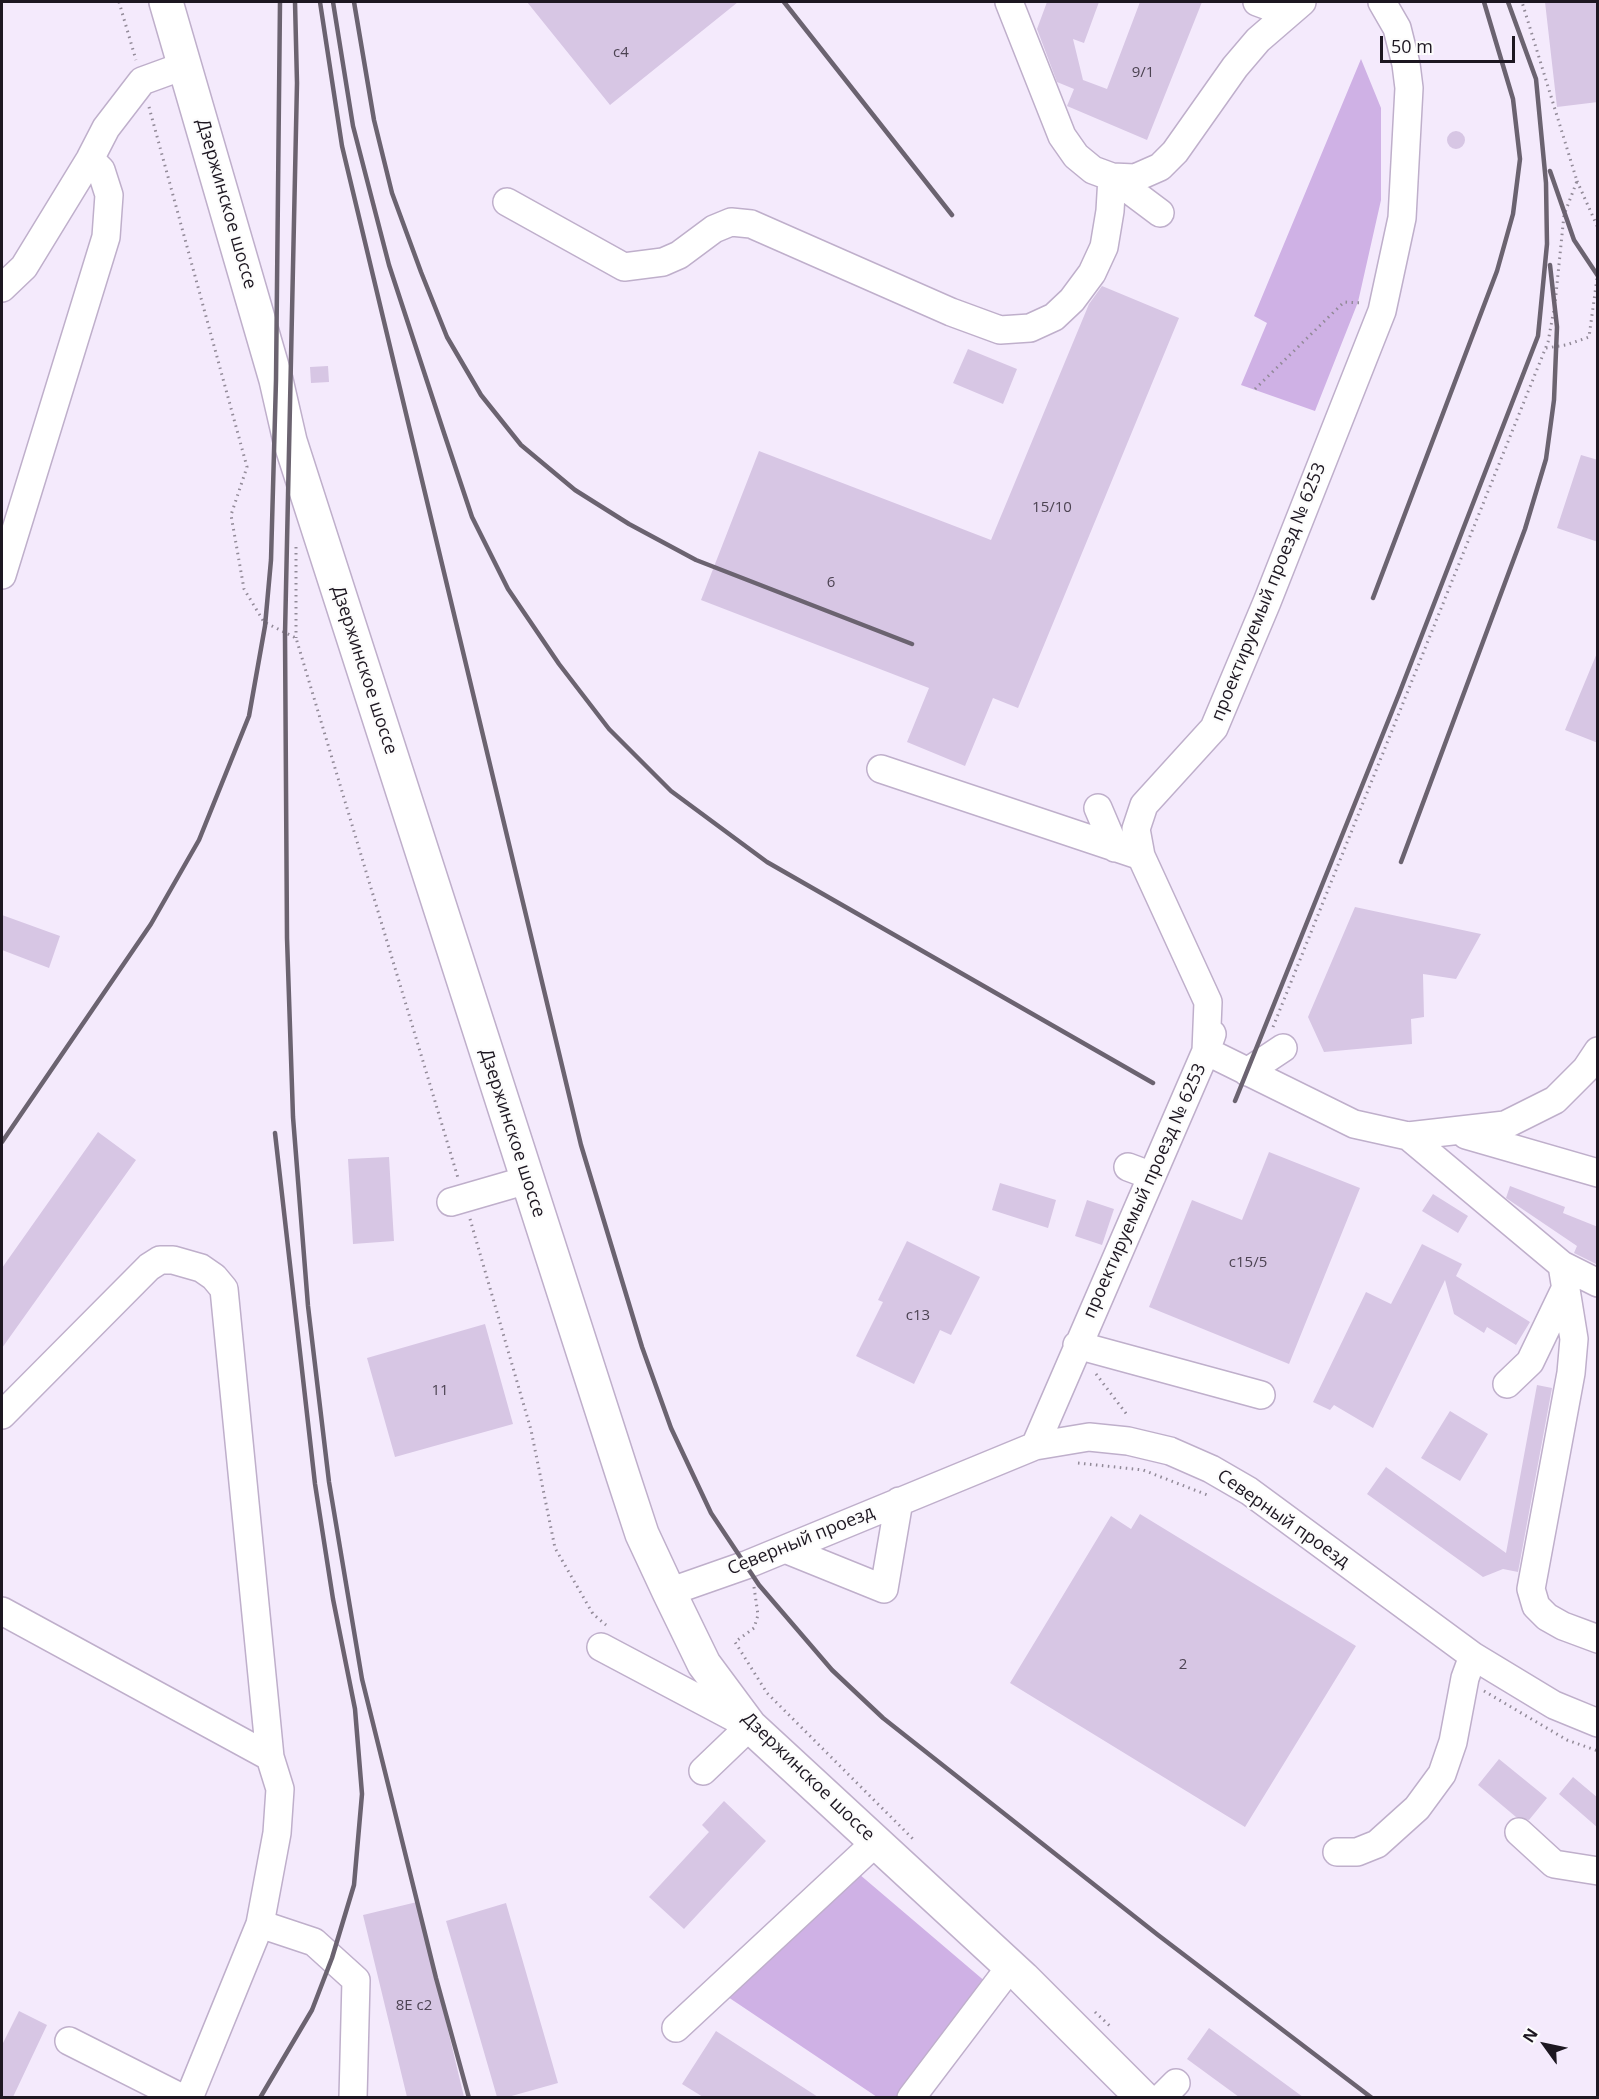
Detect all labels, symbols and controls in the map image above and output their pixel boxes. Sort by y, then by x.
scale bar [1383,24,1518,62]
text: 50 m [1391,34,1433,58]
house number: с4 [613,44,629,62]
house number: 9/1 [1132,64,1154,82]
street label: Дзержинское шоссе [191,116,261,292]
street label: проектируемый проезд № 6253 [1207,460,1331,724]
house number: 15/10 [1032,499,1072,517]
house number: 6 [827,574,835,592]
street label: Дзержинское шоссе [327,583,401,757]
street label: Дзержинское шоссе [475,1046,549,1220]
street label: проектируемый проезд № 6253 [1079,1060,1211,1322]
house number: с15/5 [1229,1254,1267,1272]
house number: с13 [906,1307,930,1325]
house number: 11 [431,1382,449,1400]
street label: Северный проезд [1213,1465,1353,1573]
street label: Северный проезд [724,1502,878,1580]
house number: 2 [1179,1656,1187,1674]
street label: Дзержинское шоссе [737,1708,879,1846]
house number: 8Е с2 [396,1997,432,2015]
north arrow [1515,2015,1575,2075]
text: N [1517,2024,1543,2047]

